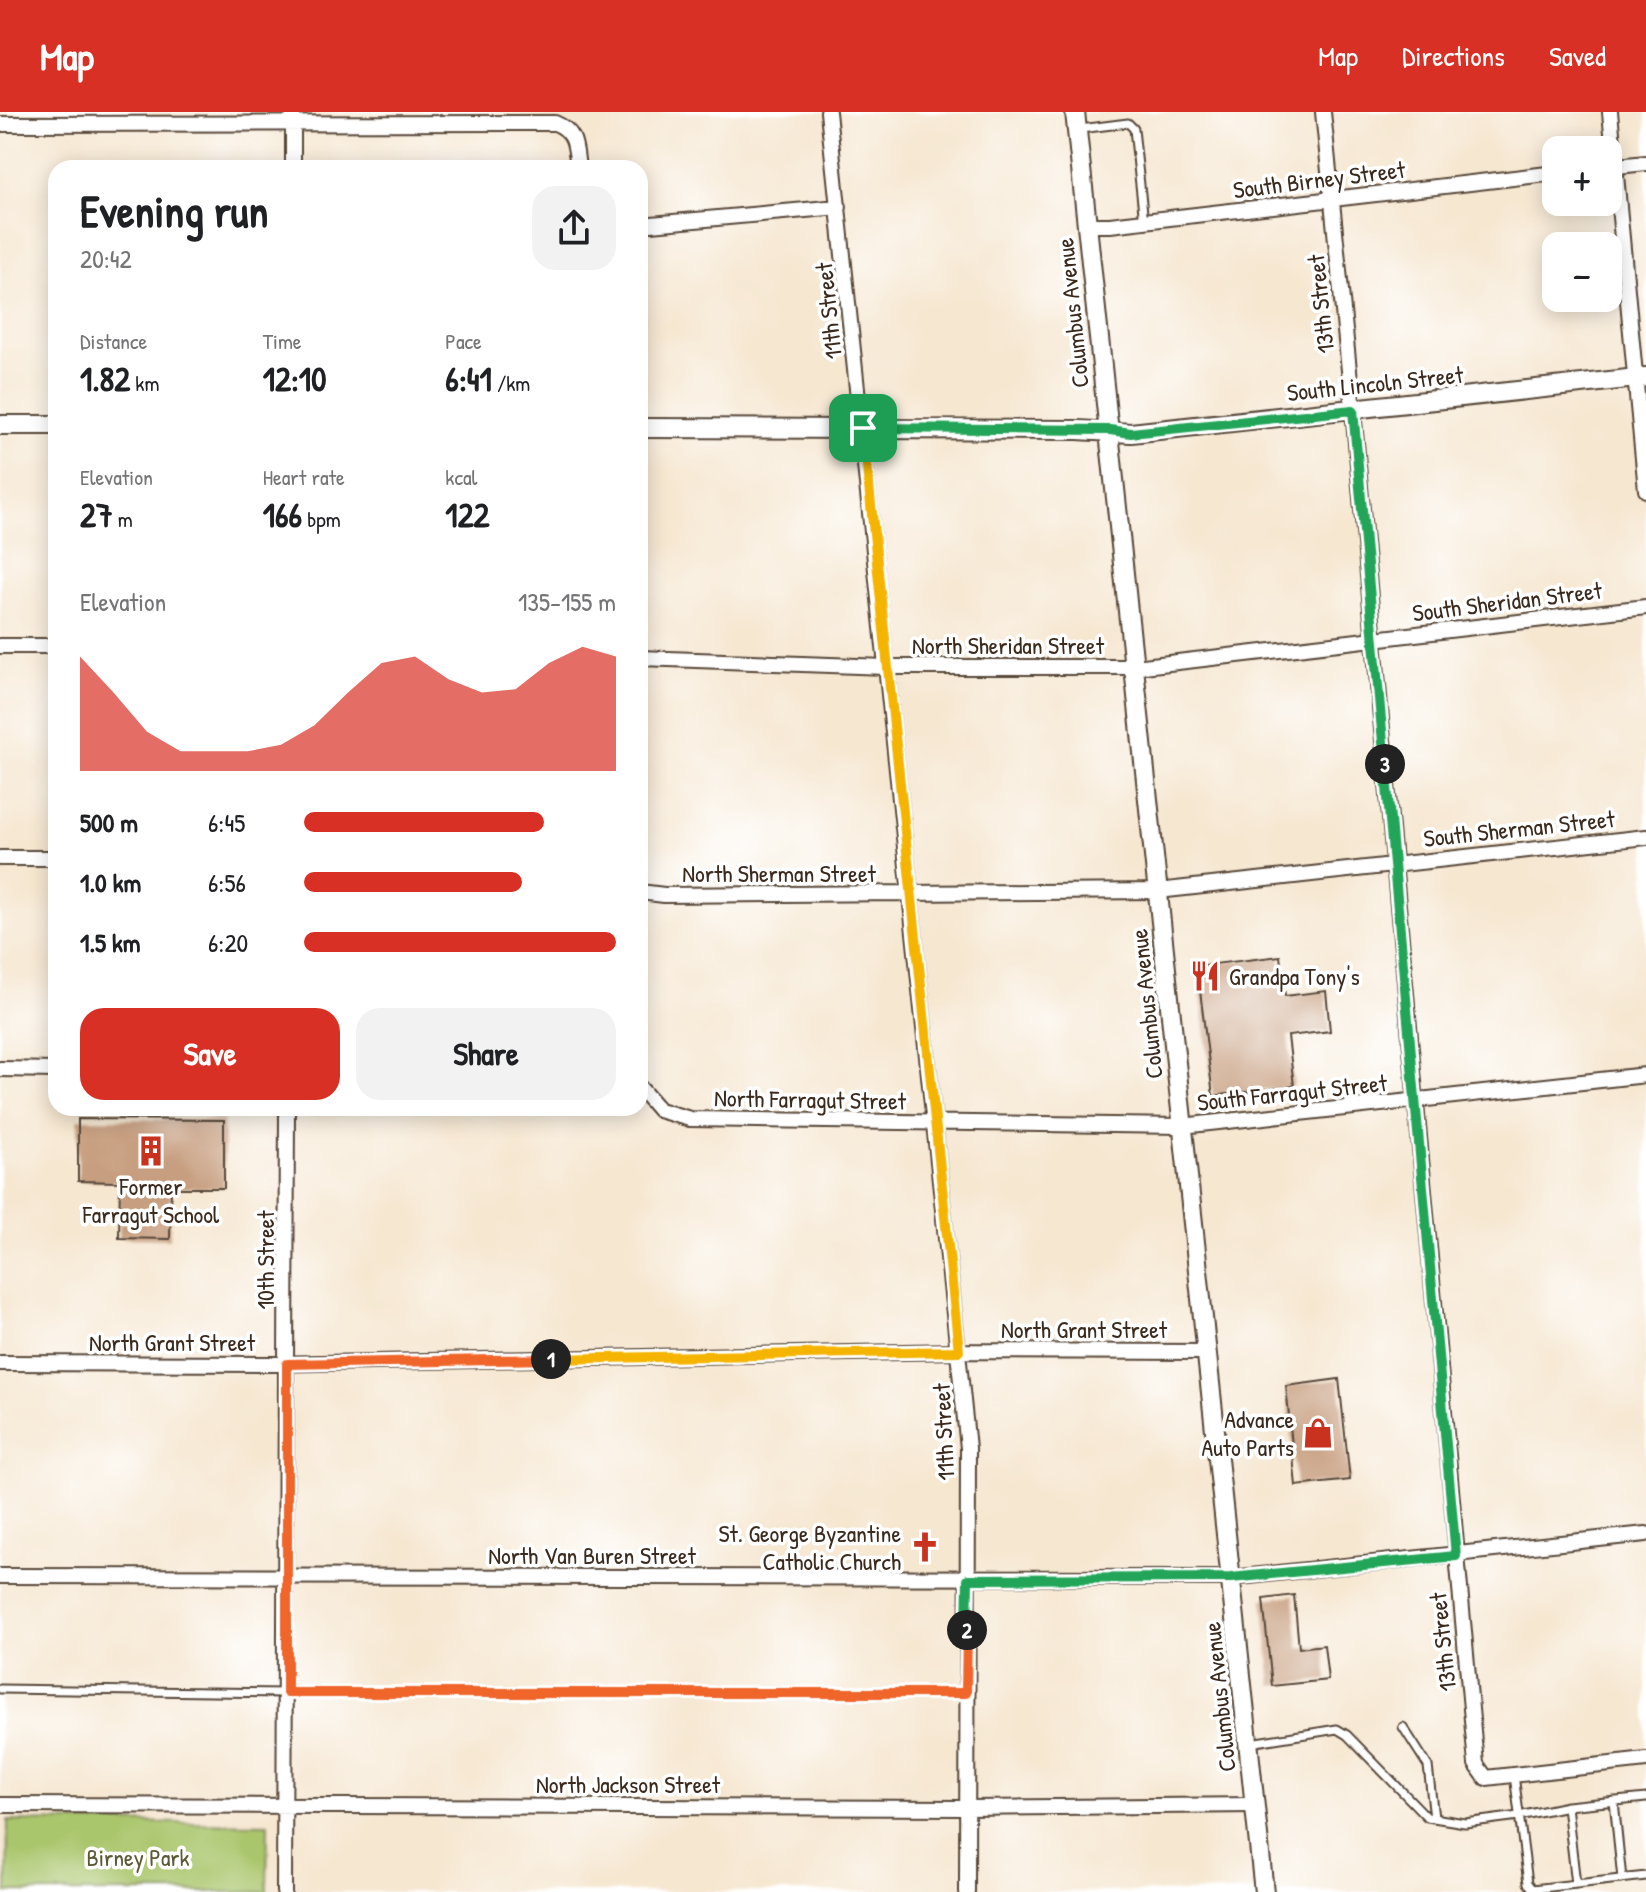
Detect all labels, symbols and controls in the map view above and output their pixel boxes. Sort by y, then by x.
text: Map [40,30,94,82]
text: Map [1318,37,1358,75]
text: Directions [1402,37,1505,75]
text: Saved [1549,37,1606,75]
map controls [1542,136,1622,312]
button: + [1542,136,1622,216]
street label: South Birney Street [1231,152,1407,205]
text: Evening run [80,181,268,241]
button: share [532,186,616,270]
button: − [1542,232,1622,312]
street label: Columbus Avenue [1048,236,1096,389]
text: 20:42 [80,241,132,276]
street label: 13th Street [1299,252,1341,355]
street label: 11th Street [807,260,849,361]
text: Distance [80,326,147,356]
text: Time [263,326,302,356]
text: Pace [445,326,482,356]
text: 1.82 [80,356,130,402]
text: 12:10 [263,356,326,402]
text: 6:41 [445,356,492,402]
street label: South Lincoln Street [1285,358,1465,408]
text: km [130,368,159,398]
text: /km [492,368,530,398]
pin [829,394,897,462]
icon: arrive [841,406,885,450]
text: Elevation [80,462,153,492]
text: Heart rate [263,462,345,492]
text: kcal [445,462,477,492]
text: 27 [80,492,113,538]
text: 166 [263,492,302,538]
text: 122 [445,492,490,538]
text: m [113,504,133,534]
text: bpm [302,504,341,534]
street label: South Sheridan Street [1411,573,1604,628]
text: Elevation [80,584,166,619]
text: 135–155 m [518,584,616,619]
street label: North Sheridan Street [912,629,1105,661]
pin: 3 [1365,744,1405,784]
text: 3 [1380,749,1390,779]
street label: South Sherman Street [1422,802,1617,854]
text: 500 m [80,805,138,840]
text: 6:45 [208,805,245,840]
street label: North Sherman Street [682,857,876,889]
text: 1.0 km [80,865,141,900]
text: 6:56 [208,865,246,900]
text: 1.5 km [80,925,140,960]
text: 6:20 [208,925,248,960]
street label: Columbus Avenue [1122,927,1170,1080]
restaurant icon: Grandpa Tony's [1188,959,1222,993]
place label: Grandpa Tony's [1229,960,1360,992]
button: Save [80,1008,340,1100]
button: Share [356,1008,616,1100]
street label: South Farragut Street [1196,1066,1389,1118]
street label: North Farragut Street [714,1081,907,1117]
building icon: Former Farragut School [134,1134,168,1168]
place label: Former Farragut School [82,1170,220,1230]
street label: 10th Street [249,1210,281,1310]
street label: North Grant Street [1001,1313,1168,1345]
street label: North Grant Street [89,1326,256,1358]
pin: 1 [531,1339,571,1379]
text: 1 [547,1344,555,1374]
street label: 11th Street [924,1382,962,1481]
place label: Advance Auto Parts [1202,1403,1294,1463]
shop icon: Advance Auto Parts [1301,1416,1335,1450]
place label: St. George Byzantine Catholic Church [718,1517,901,1577]
church icon: St. George Byzantine Catholic Church [908,1530,942,1564]
street label: North Van Buren Street [488,1539,697,1571]
street label: 13th Street [1421,1590,1463,1693]
pin: 2 [947,1610,987,1650]
text: 2 [962,1615,972,1645]
street label: Columbus Avenue [1195,1620,1243,1773]
street label: North Jackson Street [536,1768,721,1800]
park label: Birney Park [86,1841,190,1873]

